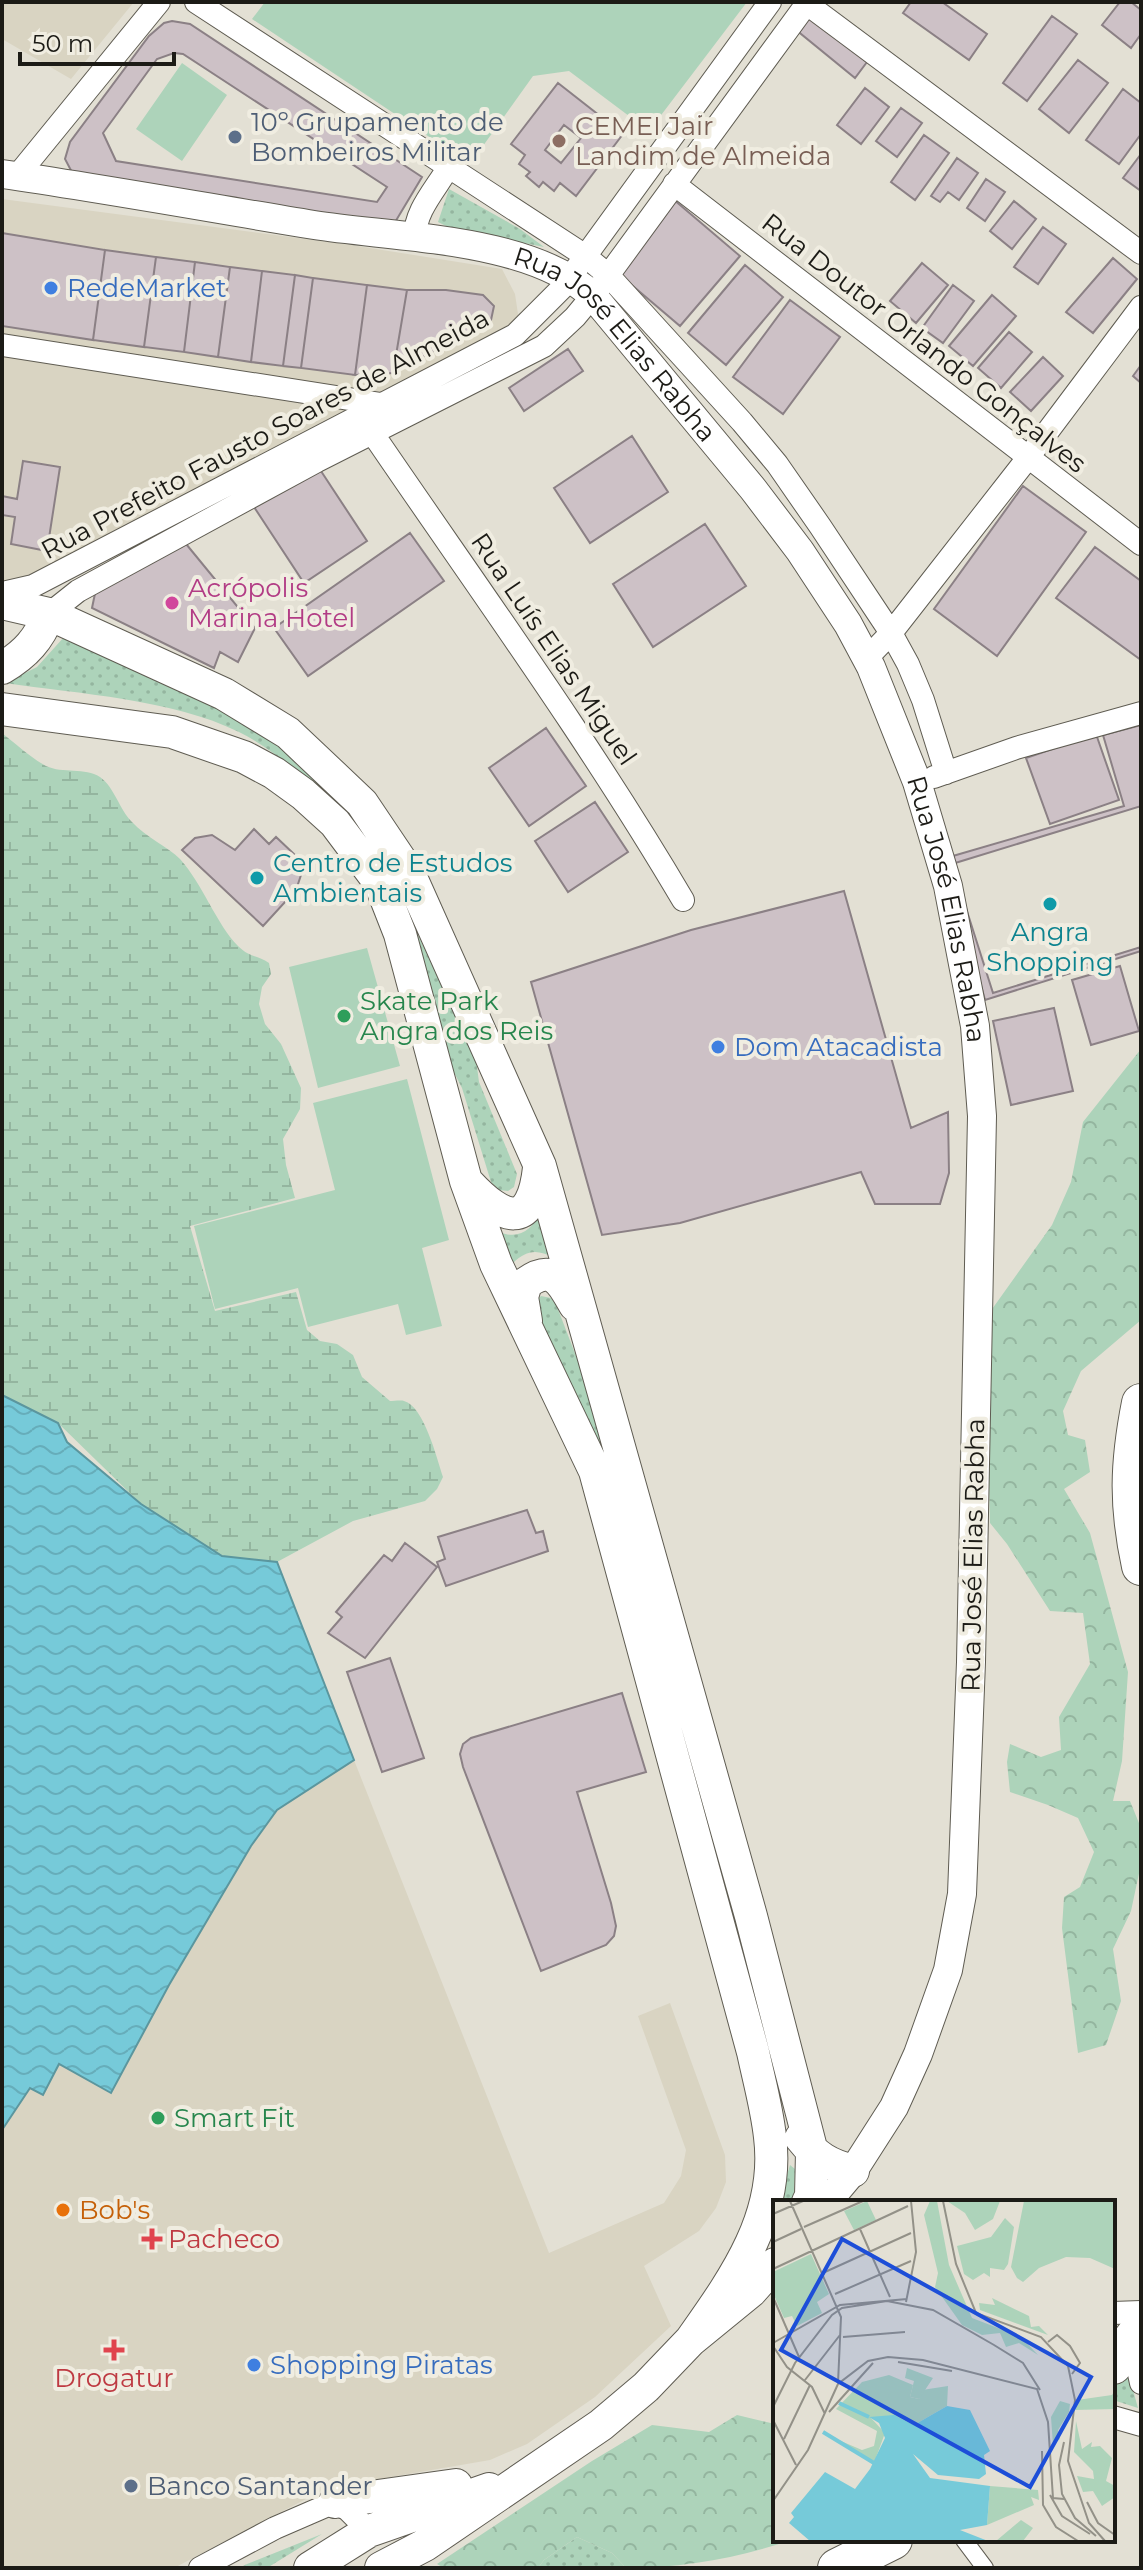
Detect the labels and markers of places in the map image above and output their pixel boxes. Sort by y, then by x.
place label: 10º Grupamento de Bombeiros Militar [251,106,504,168]
place label: CEMEI Jair Landim de Almeida [575,110,831,172]
marker: 10º Grupamento de Bombeiros Militar [226,128,244,146]
marker: CEMEI Jair Landim de Almeida [550,132,568,150]
place label: RedeMarket [67,272,227,304]
marker: RedeMarket [42,279,60,297]
place label: Acrópolis Marina Hotel [188,572,355,634]
marker: Acrópolis Marina Hotel [163,594,181,612]
place label: Centro de Estudos Ambientais [273,847,513,909]
marker: Centro de Estudos Ambientais [248,869,266,887]
marker: Angra Shopping [1041,895,1059,913]
place label: Angra Shopping [986,916,1114,978]
place label: Skate Park Angra dos Reis [360,985,553,1047]
marker: Skate Park Angra dos Reis [335,1007,353,1025]
place label: Dom Atacadista [734,1031,943,1063]
marker: Dom Atacadista [709,1038,727,1056]
place label: Smart Fit [174,2102,295,2134]
marker: Smart Fit [149,2109,167,2127]
place label: Bob's [79,2194,150,2226]
marker: Bob's [54,2201,72,2219]
place label: Pacheco [168,2223,280,2255]
marker: Pacheco [143,2230,161,2248]
marker: Drogatur [105,2341,123,2359]
place label: Shopping Piratas [270,2349,493,2381]
marker: Shopping Piratas [245,2356,263,2374]
place label: Drogatur [54,2362,174,2394]
place label: Banco Santander [147,2470,373,2502]
marker: Banco Santander [122,2477,140,2495]

